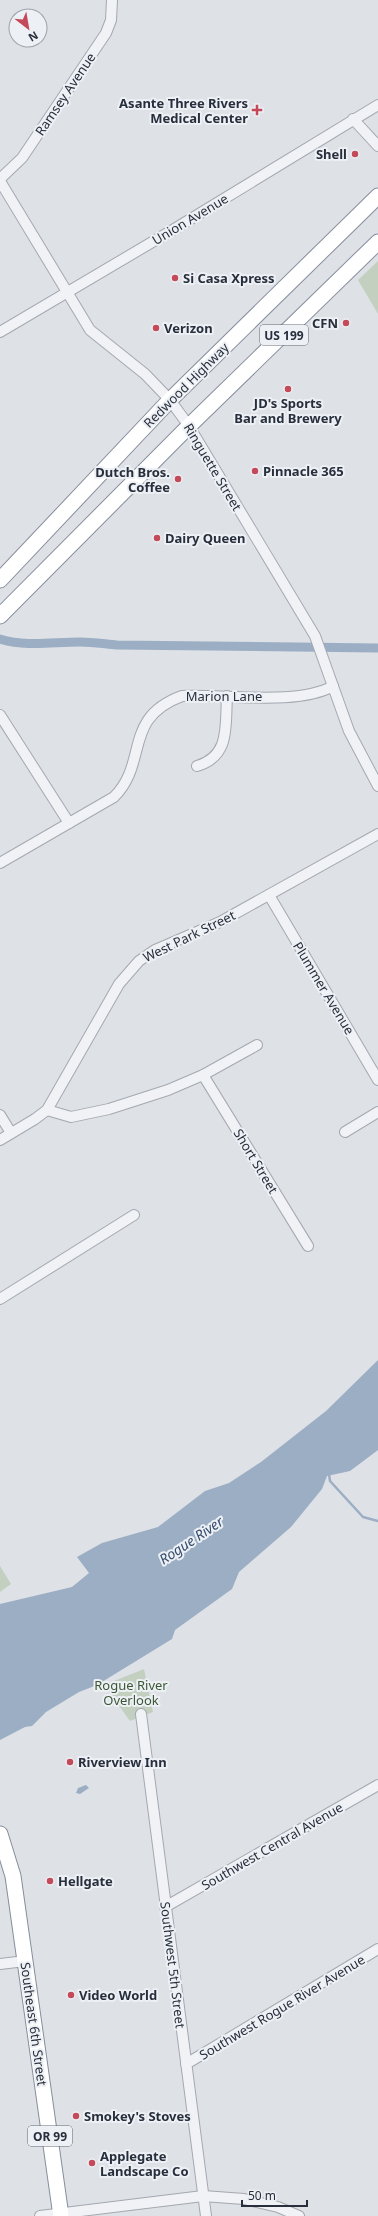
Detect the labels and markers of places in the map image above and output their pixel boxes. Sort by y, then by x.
place label: Asante Three Rivers Medical Center [119,94,248,127]
marker: Asante Three Rivers Medical Center [251,104,263,116]
place label: Shell [316,145,347,163]
marker: Shell [350,149,360,159]
place label: Si Casa Xpress [183,269,275,287]
marker: Si Casa Xpress [170,273,180,283]
place label: CFN [312,314,338,332]
marker: CFN [341,318,351,328]
place label: Verizon [164,319,213,337]
marker: Verizon [151,323,161,333]
marker: JD's Sports Bar and Brewery [283,384,293,394]
place label: JD's Sports Bar and Brewery [234,394,342,427]
place label: Pinnacle 365 [263,462,344,480]
place label: Dutch Bros. Coffee [95,463,170,496]
marker: Pinnacle 365 [250,466,260,476]
marker: Dutch Bros. Coffee [173,474,183,484]
place label: Dairy Queen [165,529,246,547]
marker: Dairy Queen [152,533,162,543]
place label: Riverview Inn [78,1753,167,1771]
marker: Riverview Inn [65,1757,75,1767]
place label: Hellgate [58,1872,113,1890]
marker: Hellgate [45,1876,55,1886]
place label: Video World [79,1986,157,2004]
marker: Video World [66,1990,76,2000]
place label: Smokey's Stoves [84,2107,191,2125]
marker: Smokey's Stoves [71,2111,81,2121]
place label: Applegate Landscape Co [100,2147,189,2180]
marker: Applegate Landscape Co [87,2158,97,2168]

